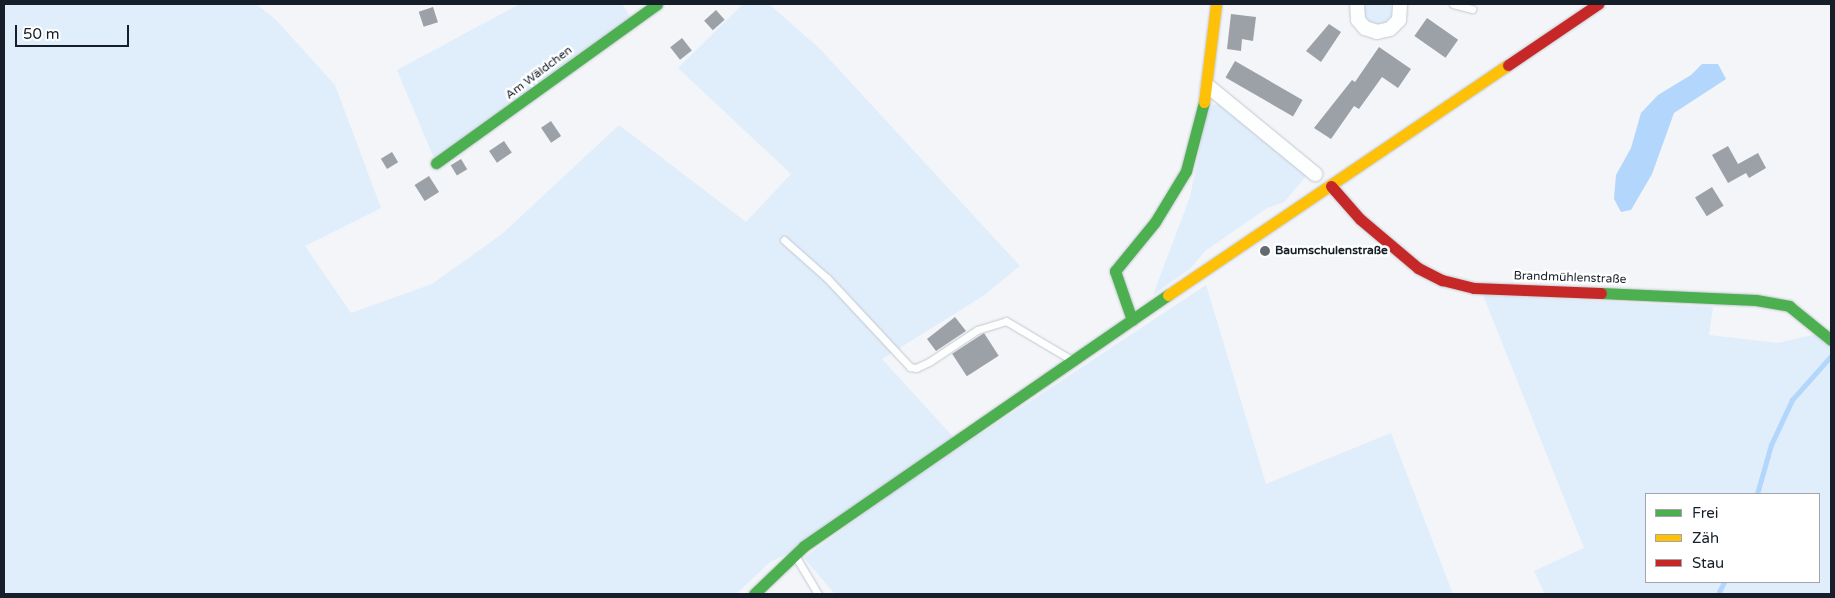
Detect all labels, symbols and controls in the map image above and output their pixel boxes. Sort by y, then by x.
scale bar [18,15,131,47]
text: 50 m [23,25,60,43]
street label: Am Wäldchen [503,43,575,103]
place label: Baumschulenstraße [1275,244,1388,258]
marker: Baumschulenstraße [1259,245,1271,257]
street label: Brandmühlenstraße [1513,269,1627,287]
legend [1645,493,1820,583]
text: Frei [1692,504,1718,522]
text: Zäh [1692,529,1719,547]
text: Stau [1692,554,1724,572]

